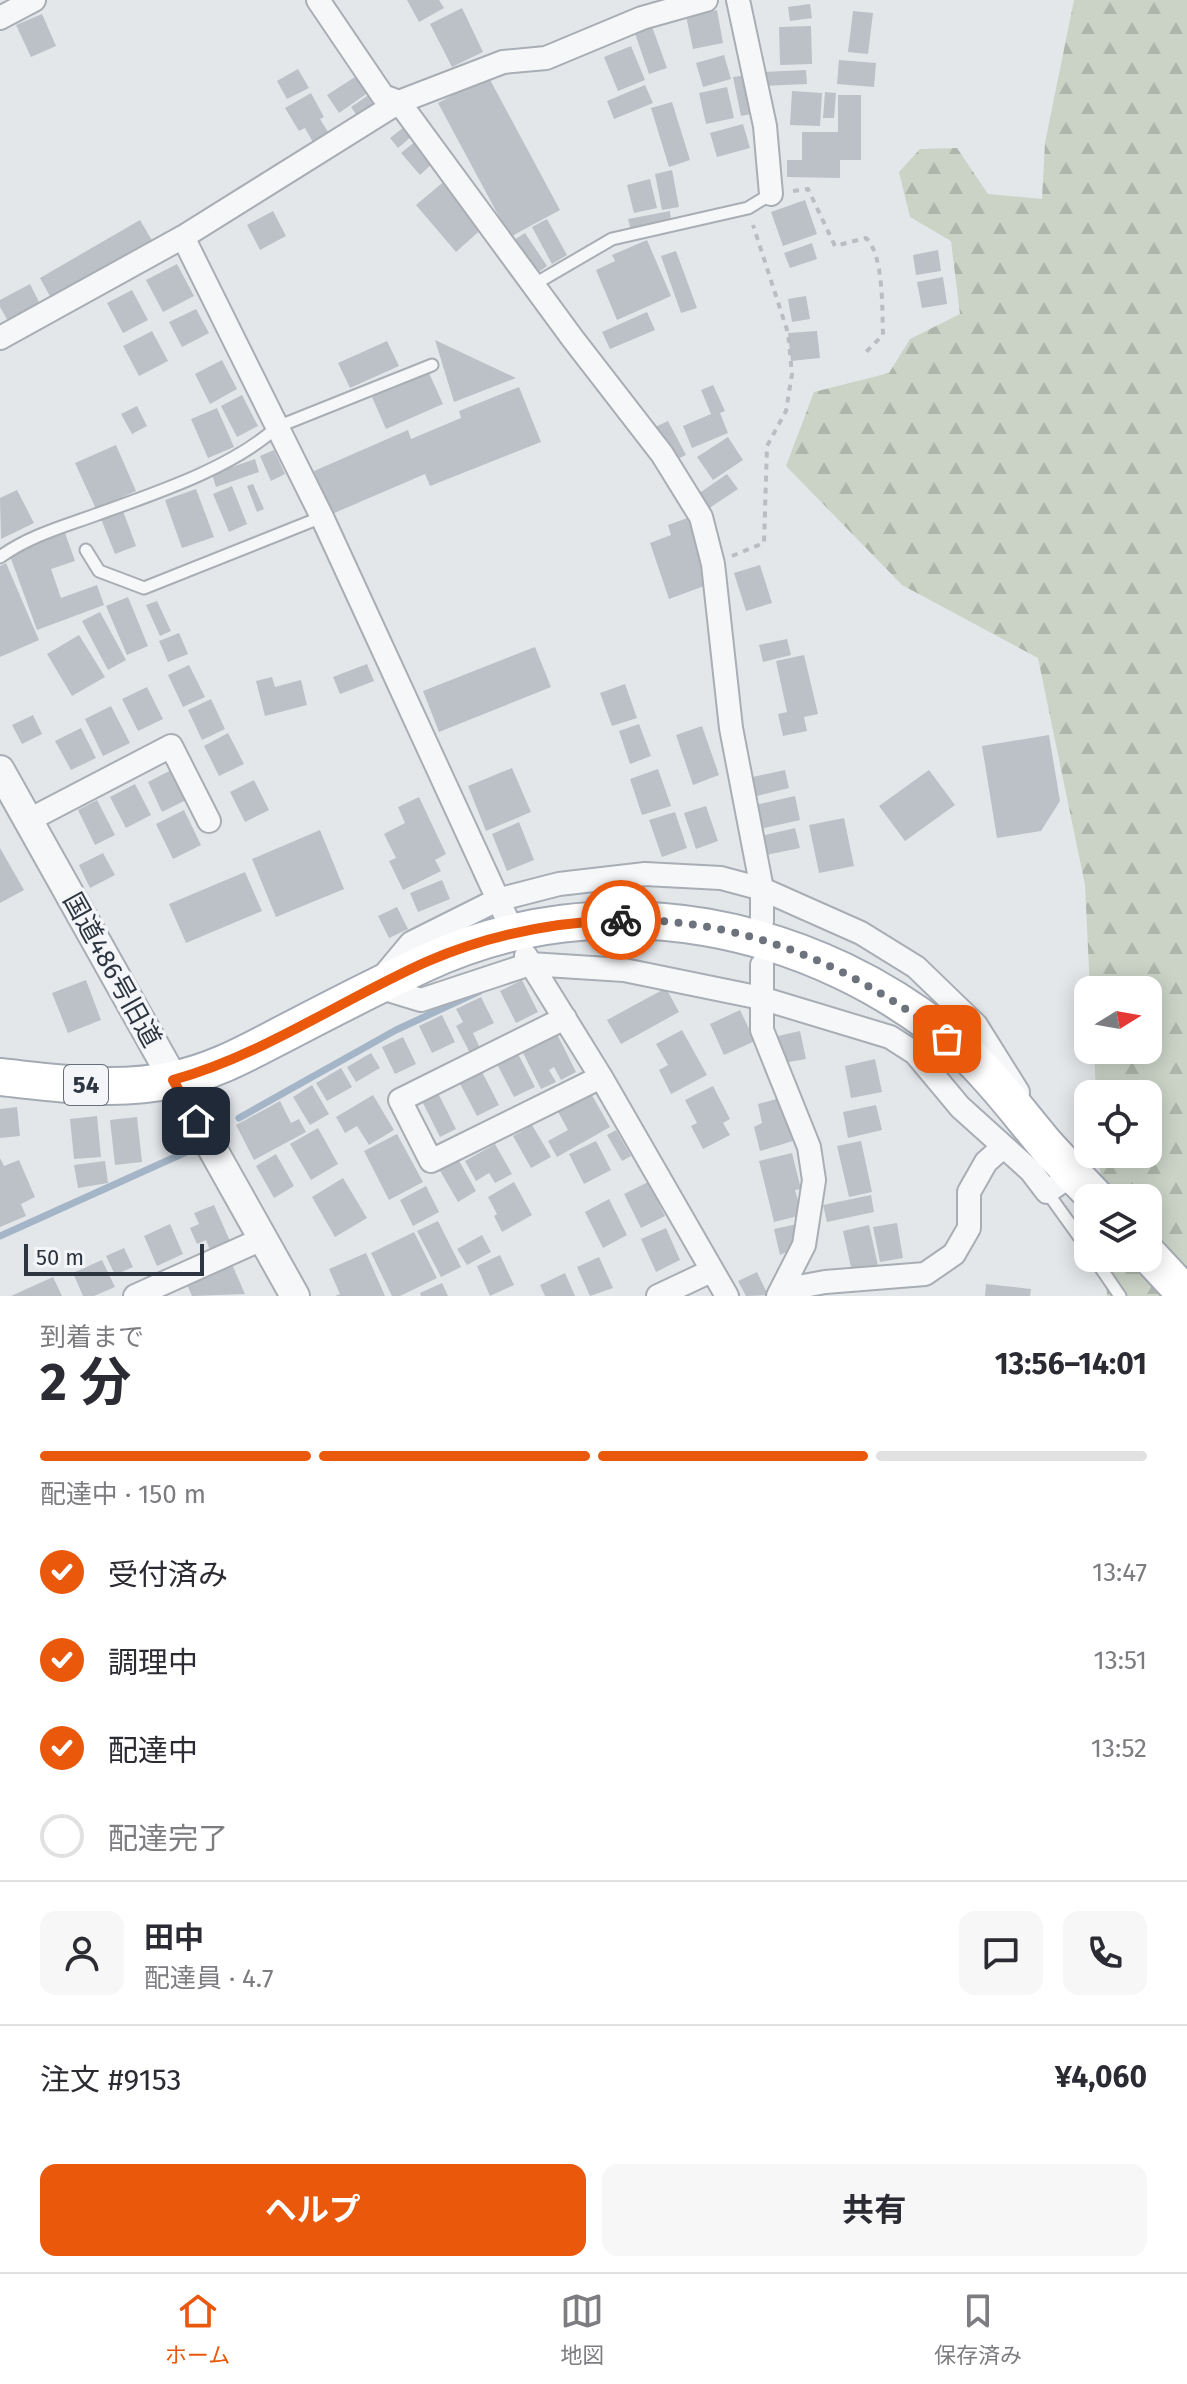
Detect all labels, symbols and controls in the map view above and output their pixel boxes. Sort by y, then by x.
courier [581,880,661,960]
street label: 国道486号旧道 [57,887,167,1053]
icon: bike [599,898,643,942]
north arrow [1074,976,1162,1064]
map controls [1074,976,1162,1272]
pin [913,1005,981,1073]
icon: bag [925,1017,969,1061]
road number: 54 [64,1065,108,1105]
button: locate [1074,1080,1162,1168]
pin [162,1087,230,1155]
icon: home [174,1099,218,1143]
button: layers [1074,1184,1162,1272]
scale bar [24,1240,204,1276]
text: 50 m [36,1244,84,1271]
text: 到着まで [40,1322,144,1353]
text: 13:56–14:01 [995,1346,1147,1382]
text: 2 分 [40,1351,131,1414]
text: 配達中 · 150 m [40,1479,206,1510]
icon: check [40,1550,84,1594]
text: 受付済み [108,1557,228,1593]
text: 13:47 [1092,1557,1147,1588]
icon: check [40,1638,84,1682]
text: 調理中 [108,1645,198,1681]
text: 13:51 [1093,1645,1147,1676]
icon: check [40,1726,84,1770]
text: 配達中 [108,1733,198,1769]
text: 13:52 [1091,1733,1147,1764]
text: 配達完了 [108,1821,228,1857]
button: person [40,1911,124,1995]
button: chat [959,1911,1043,1995]
button: phone [1063,1911,1147,1995]
text: 田中 [144,1920,204,1956]
text: 配達員 · 4.7 [144,1963,274,1994]
text: ¥4,060 [1055,2059,1147,2095]
text: 注文 #9153 [40,2062,181,2098]
button: ヘルプ [40,2164,586,2256]
button: 共有 [602,2164,1147,2256]
tab: ホーム [165,2289,230,2369]
tab: 地図 [560,2289,604,2369]
tab: 保存済み [934,2289,1022,2369]

